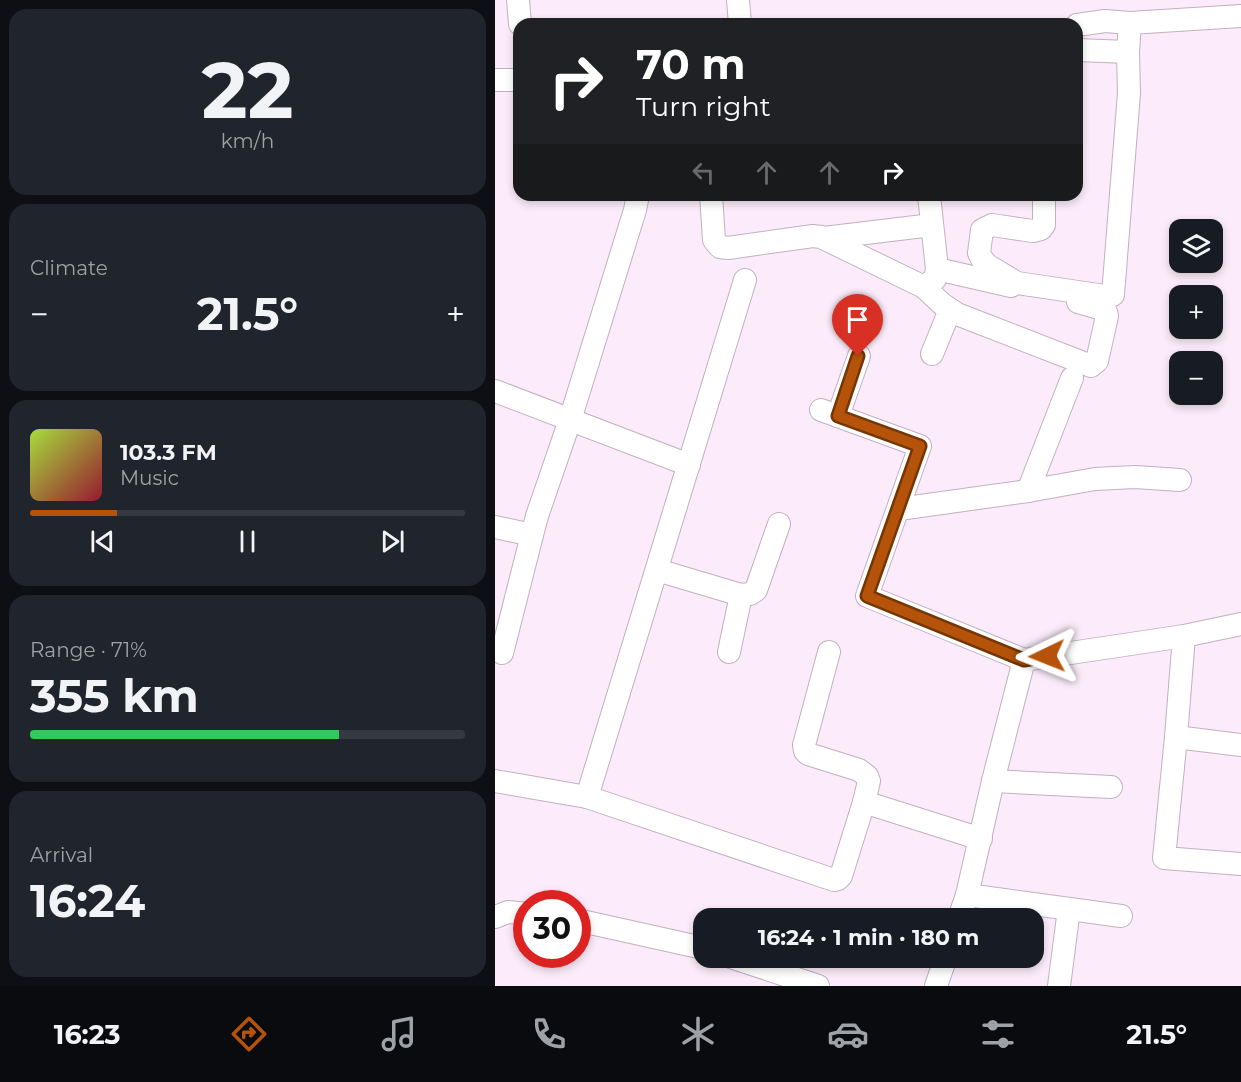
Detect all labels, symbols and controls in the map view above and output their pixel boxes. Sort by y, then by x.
text: 70 m [636,38,746,90]
text: 22 [201,42,294,138]
icon: right [537,42,615,120]
text: Turn right [636,90,771,123]
text: km/h [221,129,274,153]
icon: left [687,156,720,189]
icon: ahead [750,156,783,189]
icon: ahead [813,156,846,189]
icon: right [876,156,909,189]
map controls [1169,219,1223,405]
button: layers [1169,219,1223,273]
text: Climate [30,256,108,280]
button: + [1169,285,1223,339]
text: 21.5° [197,286,298,341]
text: − [30,294,49,334]
text: + [446,294,465,334]
pin [832,294,883,356]
icon: arrive [841,303,874,336]
button: − [1169,351,1223,405]
text: 103.3 FM [120,439,217,466]
text: Music [120,466,179,490]
icon: previous [86,525,119,558]
icon: pause [231,525,264,558]
icon: next [376,525,409,558]
position arrow [1015,624,1079,688]
text: Range · 71% [30,638,147,662]
text: 355 km [30,668,199,723]
text: Arrival [30,843,93,867]
text: 16:24 [30,873,145,928]
speed limit sign: 30 [513,890,591,968]
text: 16:24 · 1 min · 180 m [758,924,979,951]
icon: directions [228,1013,270,1055]
icon: music [378,1013,420,1055]
icon: phone [528,1013,570,1055]
icon: climate [677,1013,719,1055]
icon: car [827,1013,869,1055]
icon: filters [977,1013,1019,1055]
text: 16:23 [54,1018,121,1051]
text: 21.5° [1126,1018,1187,1051]

